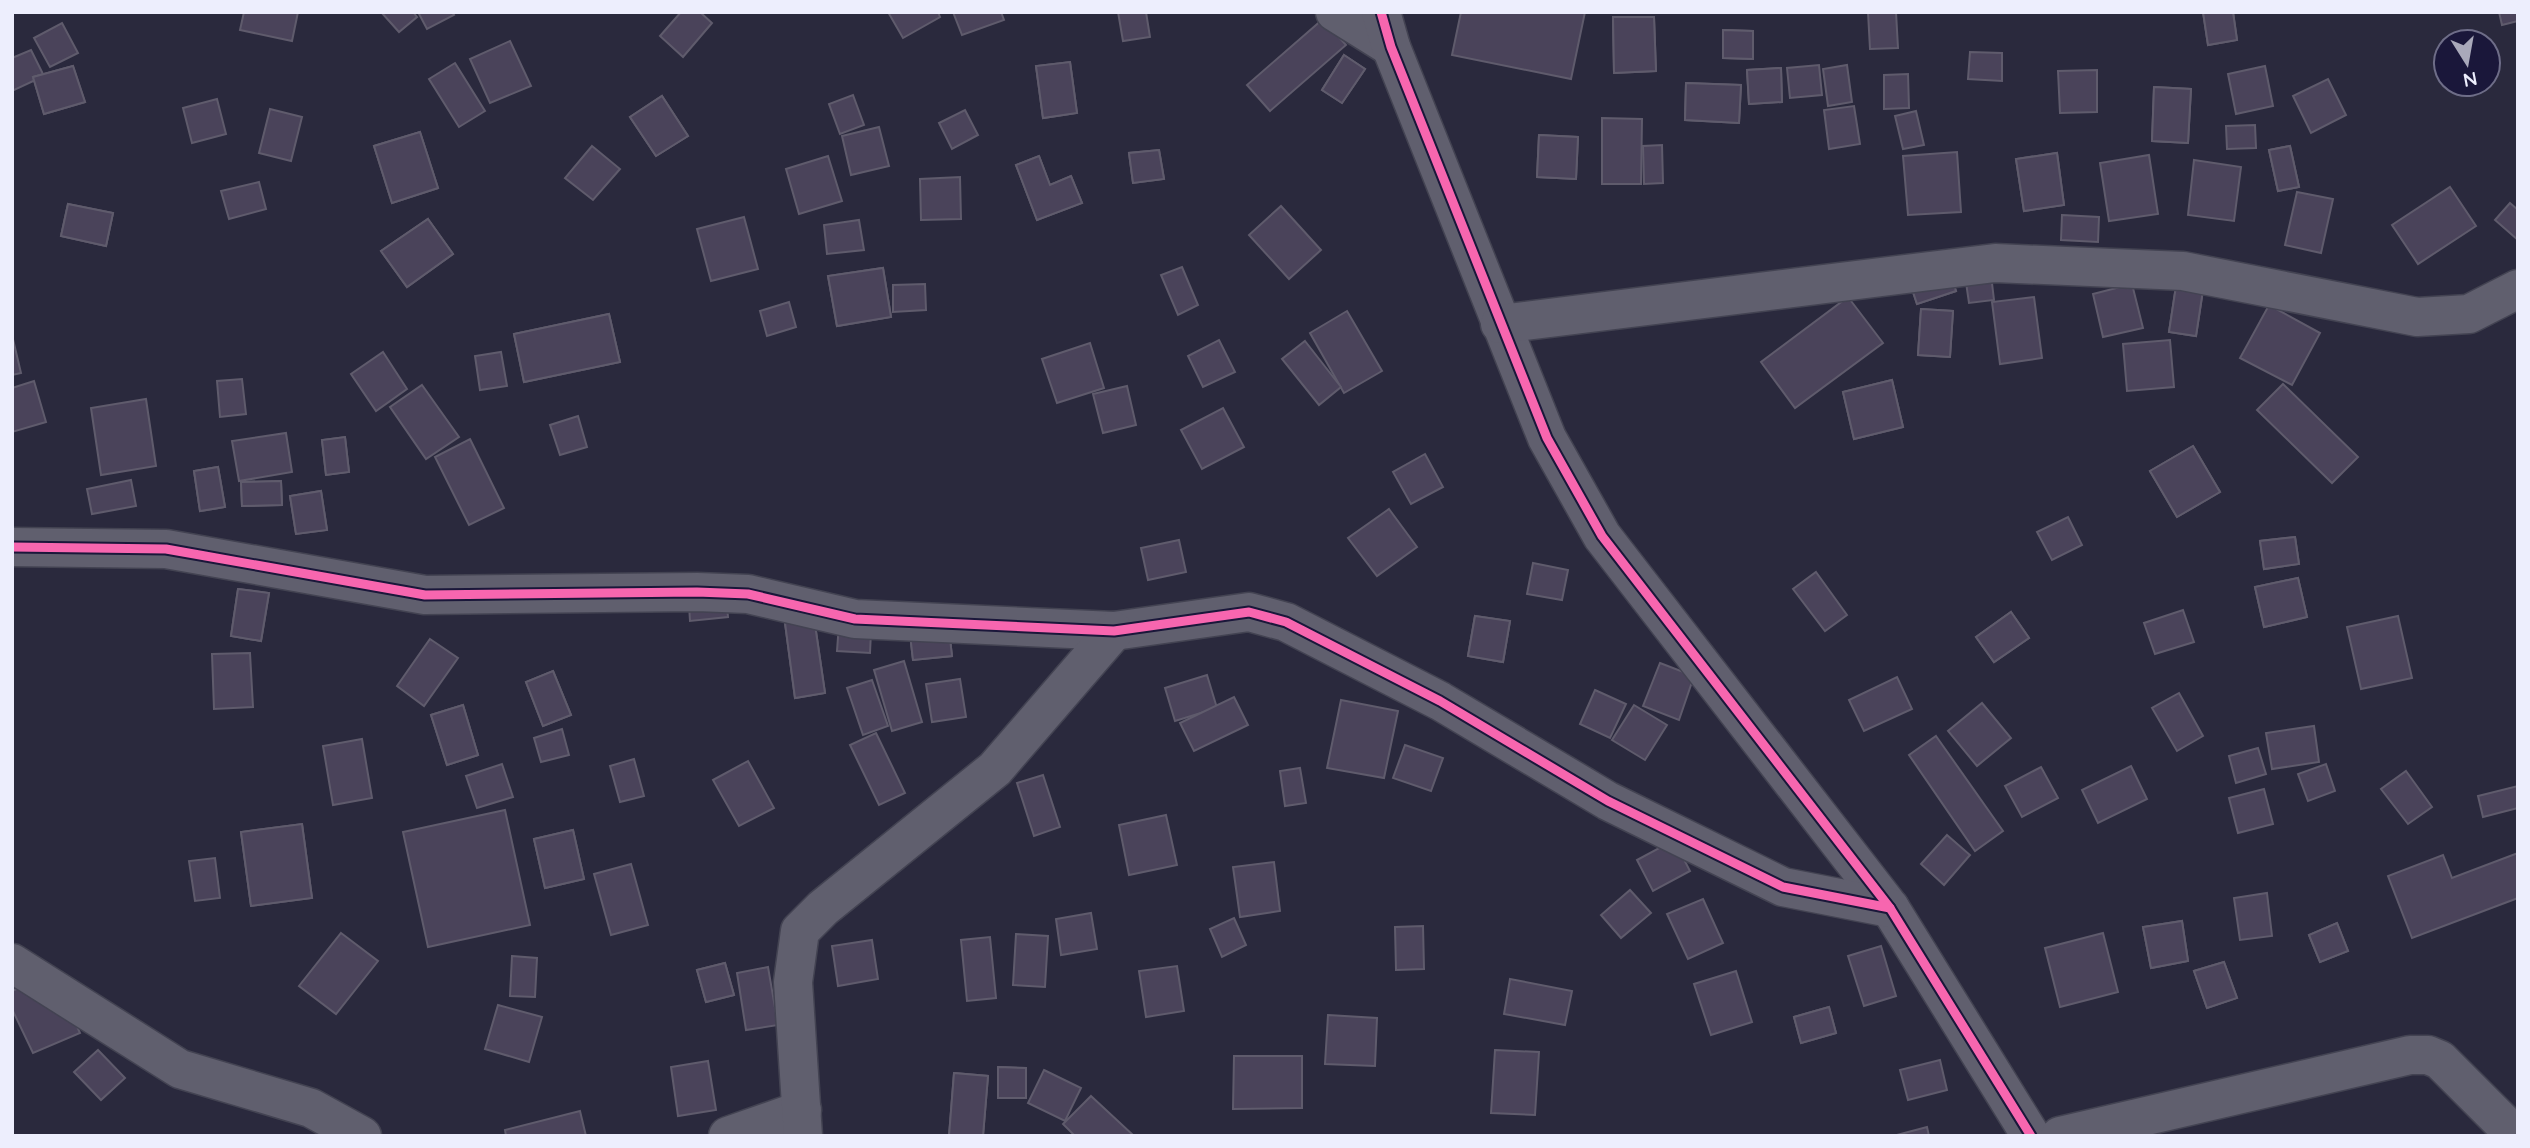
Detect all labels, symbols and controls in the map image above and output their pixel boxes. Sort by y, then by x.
north arrow [2432,28,2502,98]
text: N [2461,67,2479,93]

